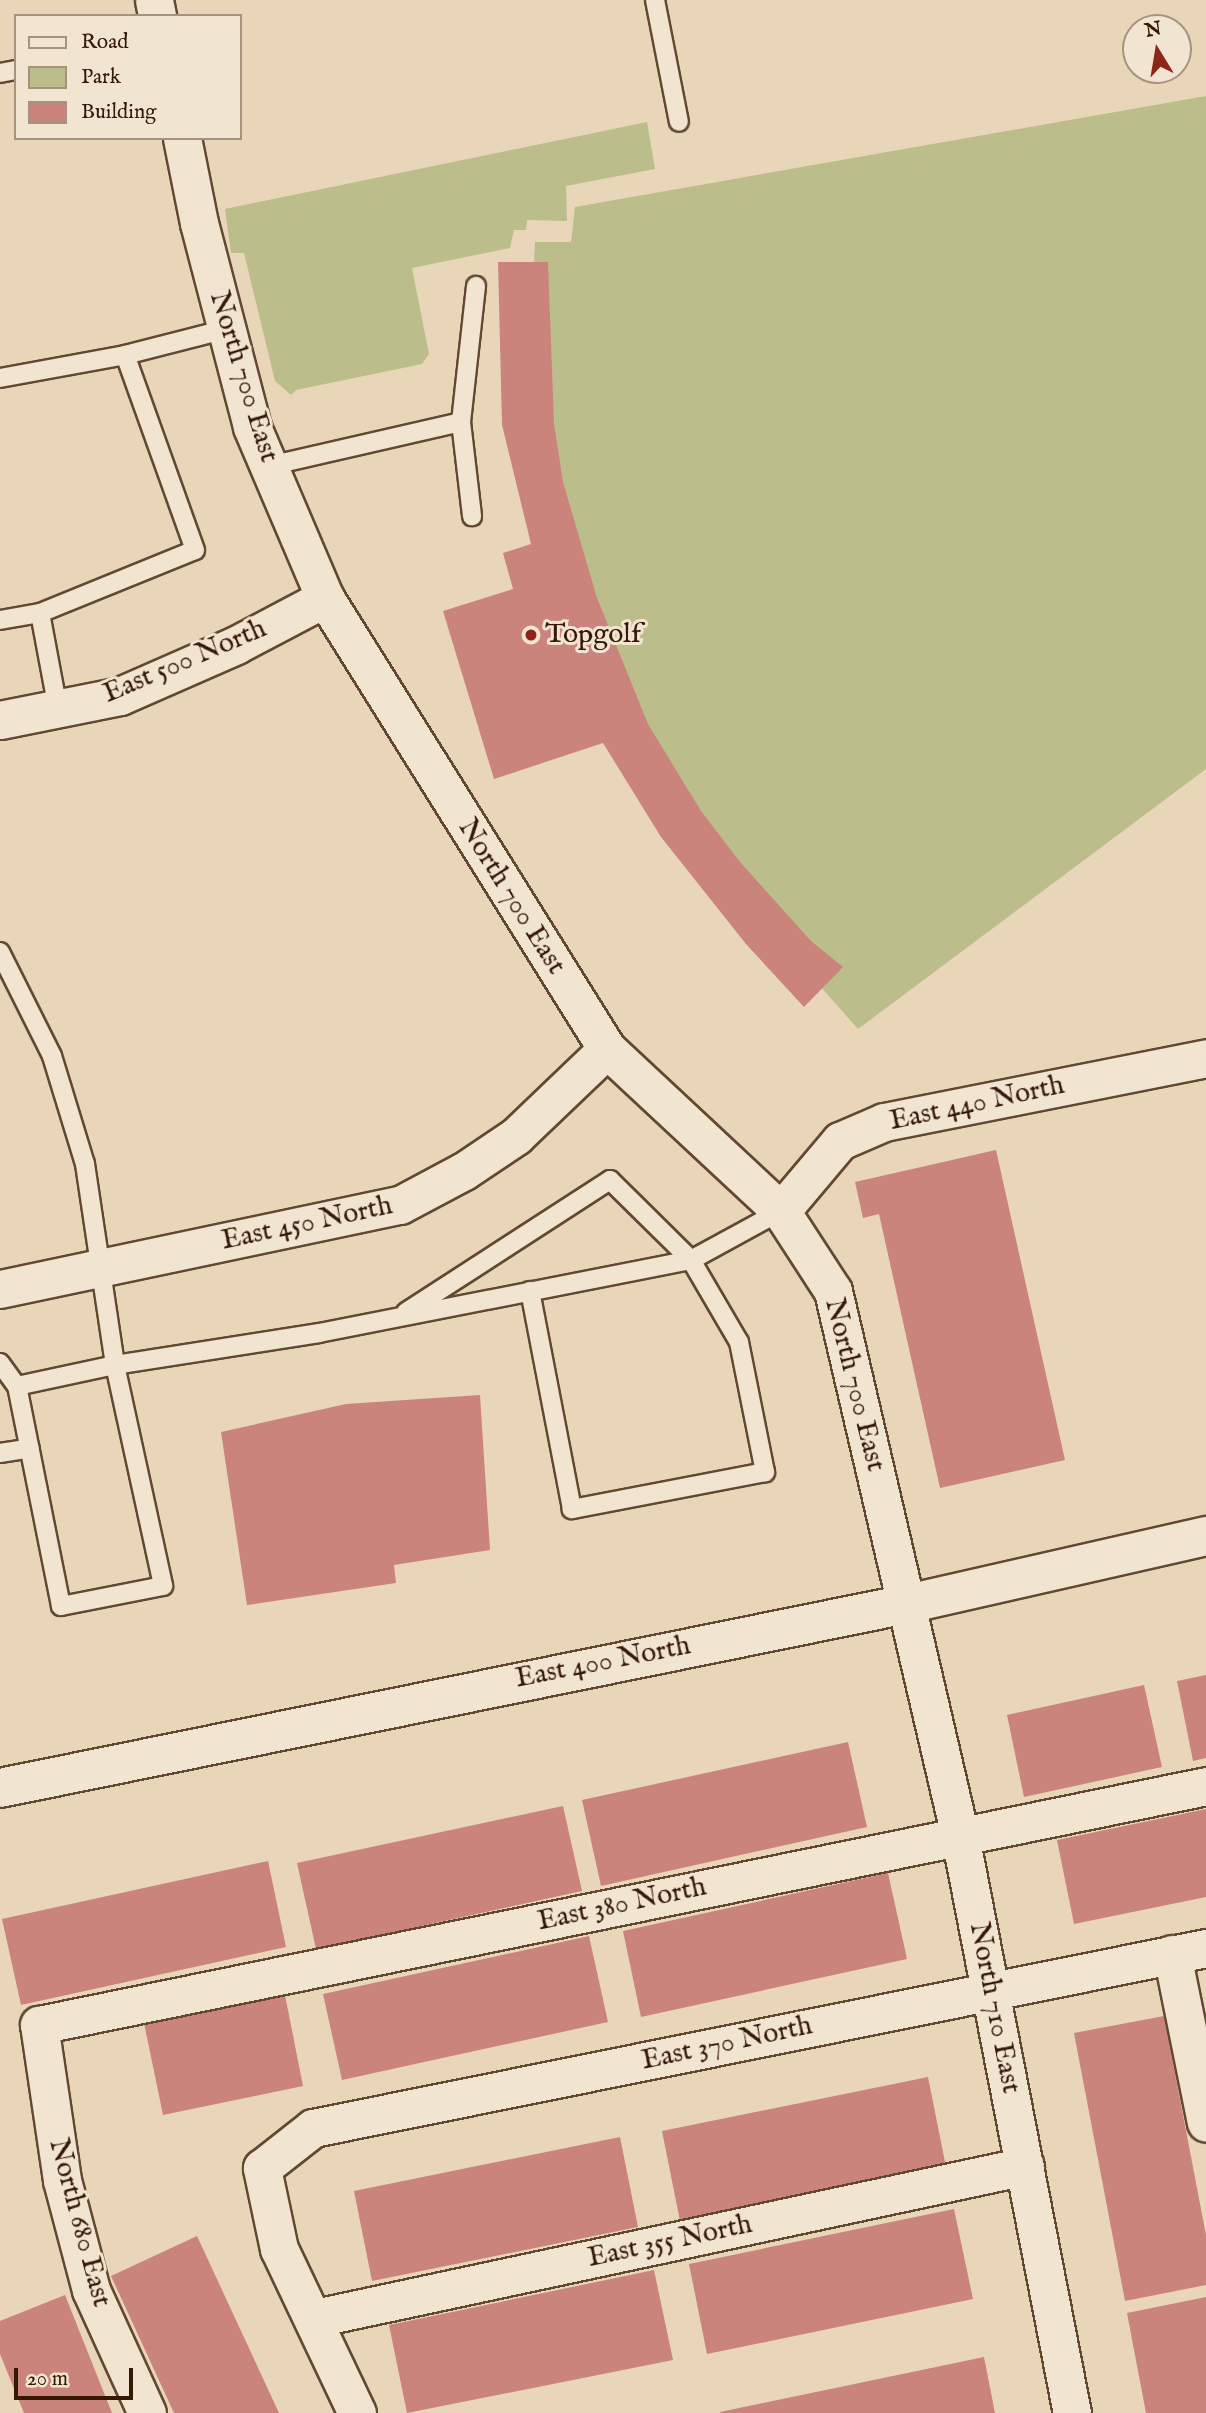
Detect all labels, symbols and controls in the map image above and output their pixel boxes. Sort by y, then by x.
legend [14,14,242,140]
north arrow [1122,14,1192,84]
text: N [1143,17,1164,44]
text: Road [81,29,128,56]
text: Park [81,64,121,91]
text: Building [81,99,156,126]
street label: North 700 East [201,287,285,467]
street label: East 500 North [98,613,272,711]
place label: Topgolf [545,618,641,652]
marker: Topgolf [523,627,539,643]
street label: North 700 East [450,813,572,981]
street label: East 440 North [887,1069,1067,1139]
street label: East 450 North [218,1189,396,1259]
street label: North 700 East [816,1295,892,1475]
street label: East 400 North [513,1630,693,1696]
street label: East 380 North [535,1871,709,1939]
street label: North 710 East [961,1920,1027,2096]
street label: East 370 North [639,2010,815,2078]
street label: North 680 East [40,2135,118,2311]
street label: East 355 North [585,2208,755,2276]
scale bar [18,2354,136,2398]
text: 20 m [27,2366,68,2393]

